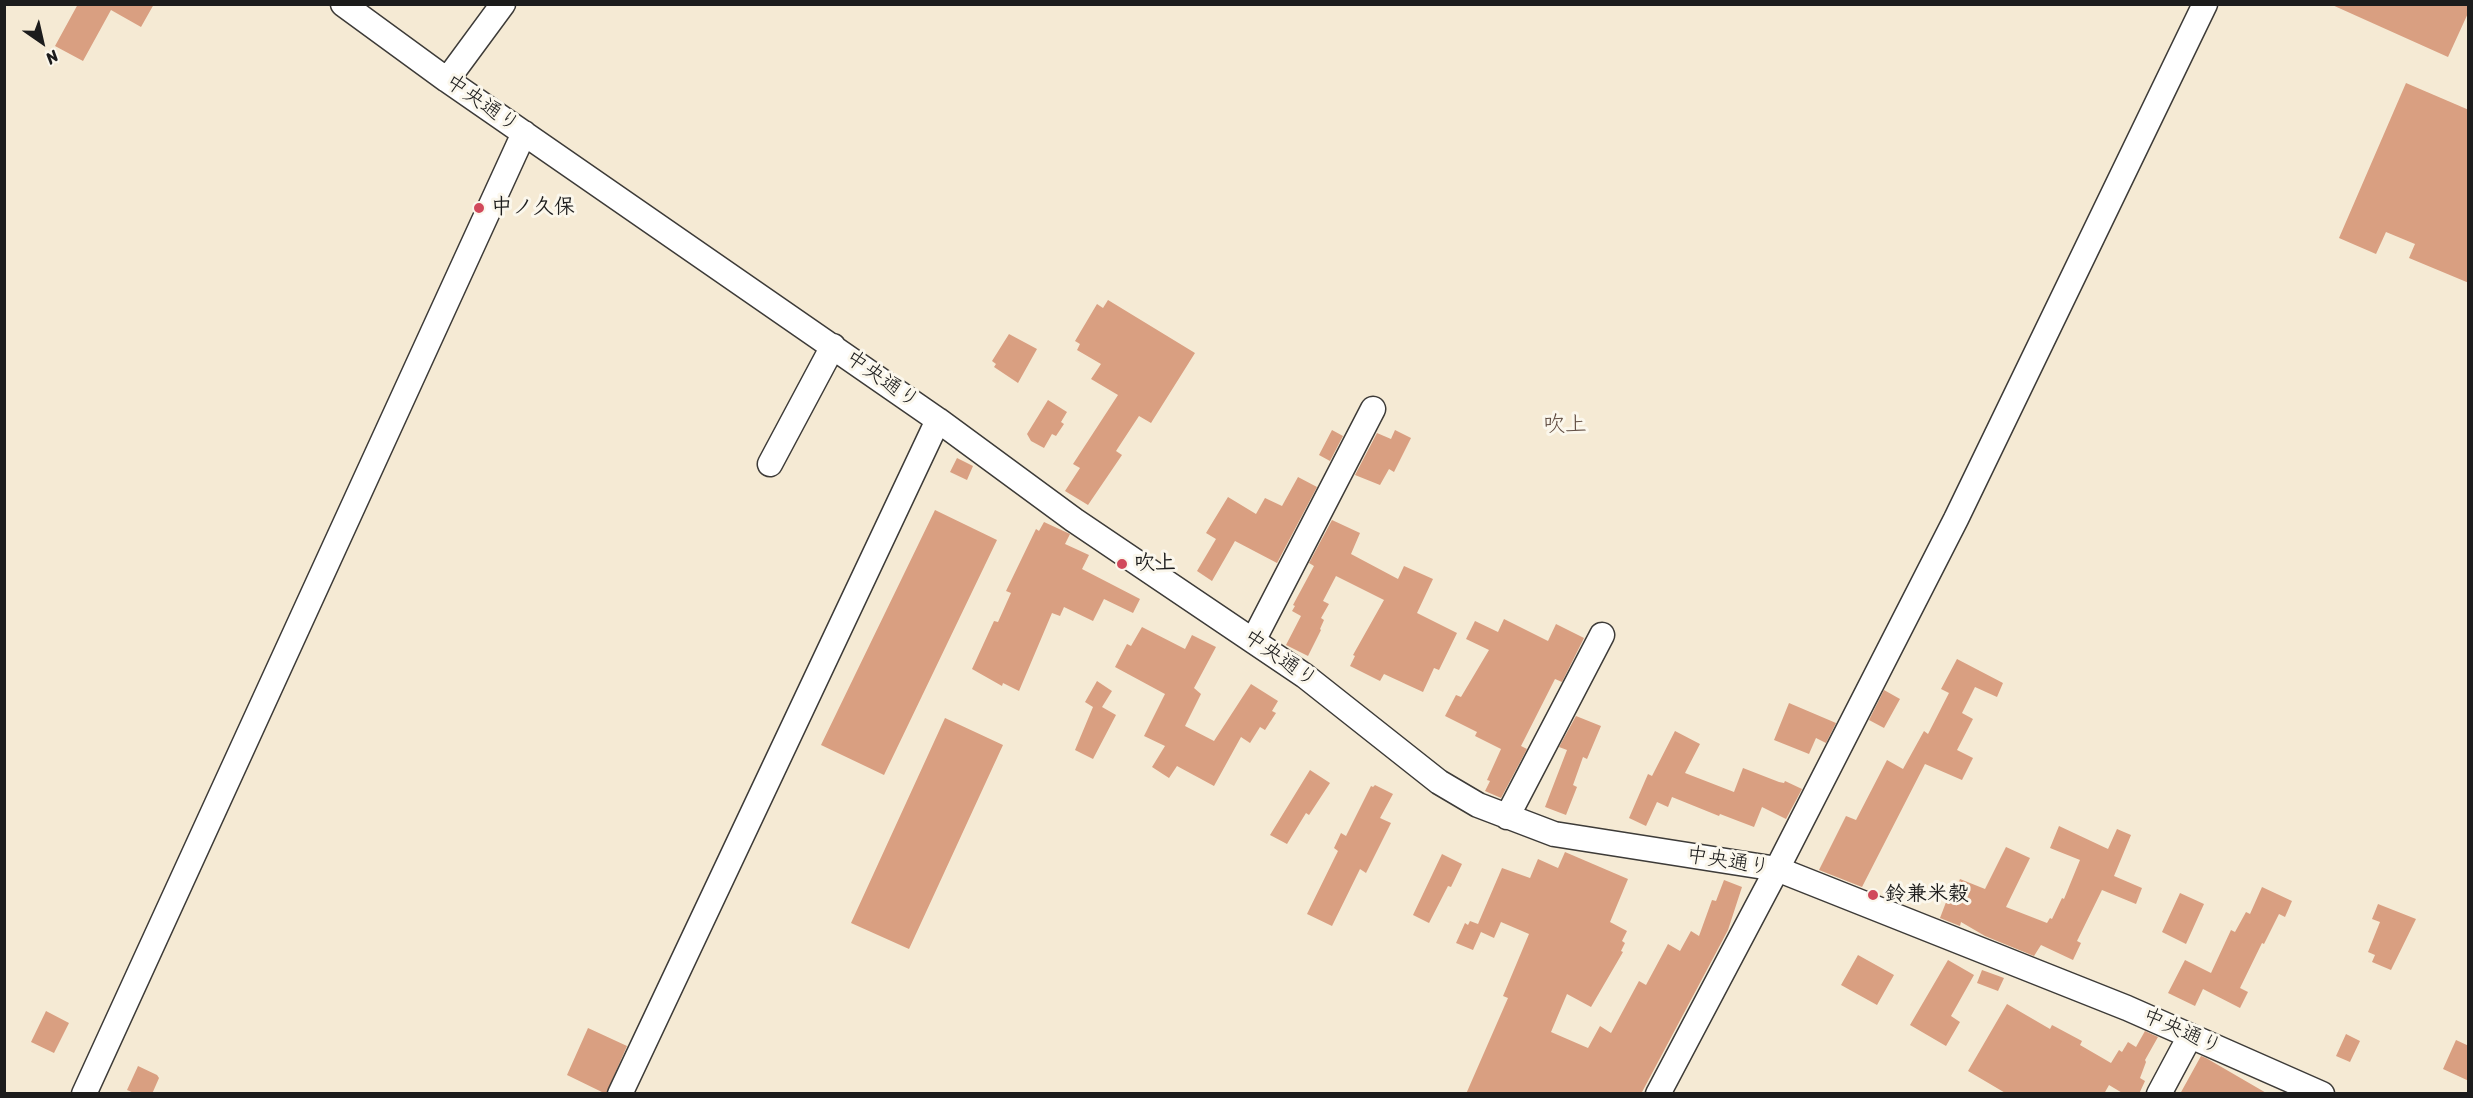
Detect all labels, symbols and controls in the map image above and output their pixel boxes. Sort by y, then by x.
north arrow [12,12,72,72]
text: N [40,42,65,72]
street label: 中央通り [440,70,524,138]
place label: 中ノ久保 [491,195,575,221]
marker: 中ノ久保 [472,201,486,215]
street label: 中央通り [840,346,924,414]
district label: 吹上 [1543,412,1587,438]
place label: 吹上 [1134,551,1176,577]
marker: 吹上 [1115,557,1129,571]
street label: 中央通り [1238,625,1322,693]
street label: 中央通り [1685,843,1771,881]
place label: 鈴兼米穀 [1885,882,1969,908]
marker: 鈴兼米穀 [1866,888,1880,902]
street label: 中央通り [2139,1003,2225,1061]

